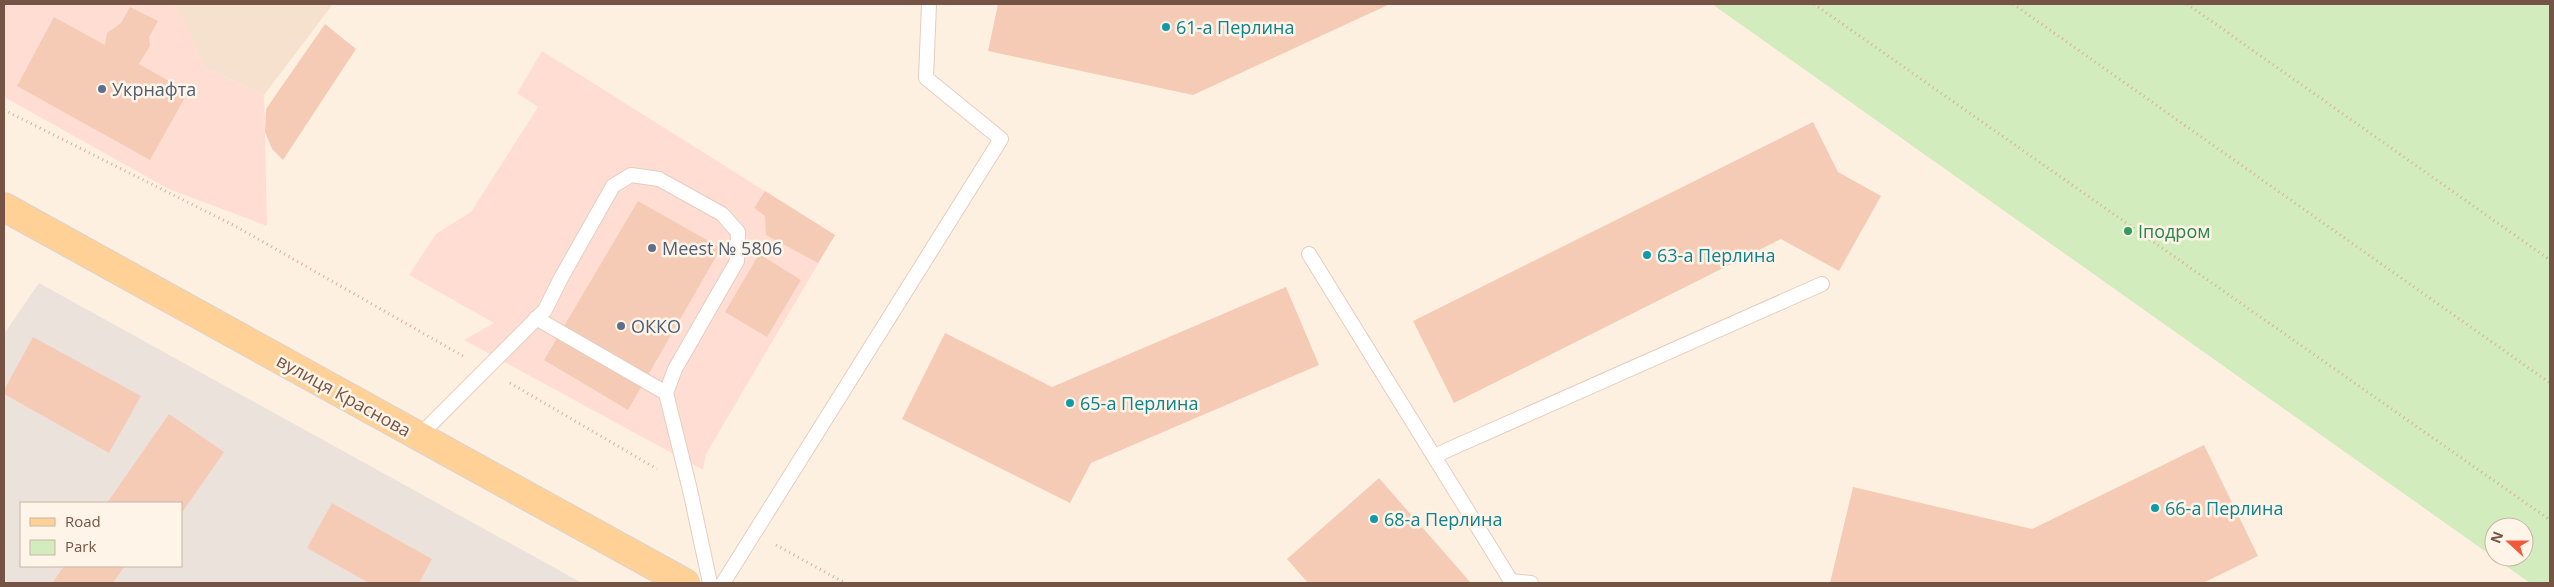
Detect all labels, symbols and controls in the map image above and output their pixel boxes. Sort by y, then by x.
place label: 61-а Перлина [1176,15,1294,39]
marker: 61-а Перлина [1160,21,1172,33]
place label: Укрнафта [112,77,196,101]
marker: Укрнафта [96,83,108,95]
place label: Іподром [2138,219,2210,243]
marker: Іподром [2122,225,2134,237]
place label: Meest № 5806 [662,236,782,260]
marker: Meest № 5806 [646,242,658,254]
place label: 63-а Перлина [1657,243,1775,267]
marker: 63-а Перлина [1641,249,1653,261]
place label: ОККО [631,314,681,338]
marker: ОККО [615,320,627,332]
street label: вулиця Краснова [273,348,415,442]
place label: 65-а Перлина [1080,391,1198,415]
marker: 65-а Перлина [1064,397,1076,409]
place label: 66-а Перлина [2165,496,2283,520]
legend [20,502,182,567]
marker: 66-а Перлина [2149,502,2161,514]
place label: 68-а Перлина [1384,507,1502,531]
text: Road [65,511,101,531]
marker: 68-а Перлина [1368,513,1380,525]
north arrow [2484,517,2534,567]
text: N [2485,528,2507,546]
text: Park [65,536,96,556]

